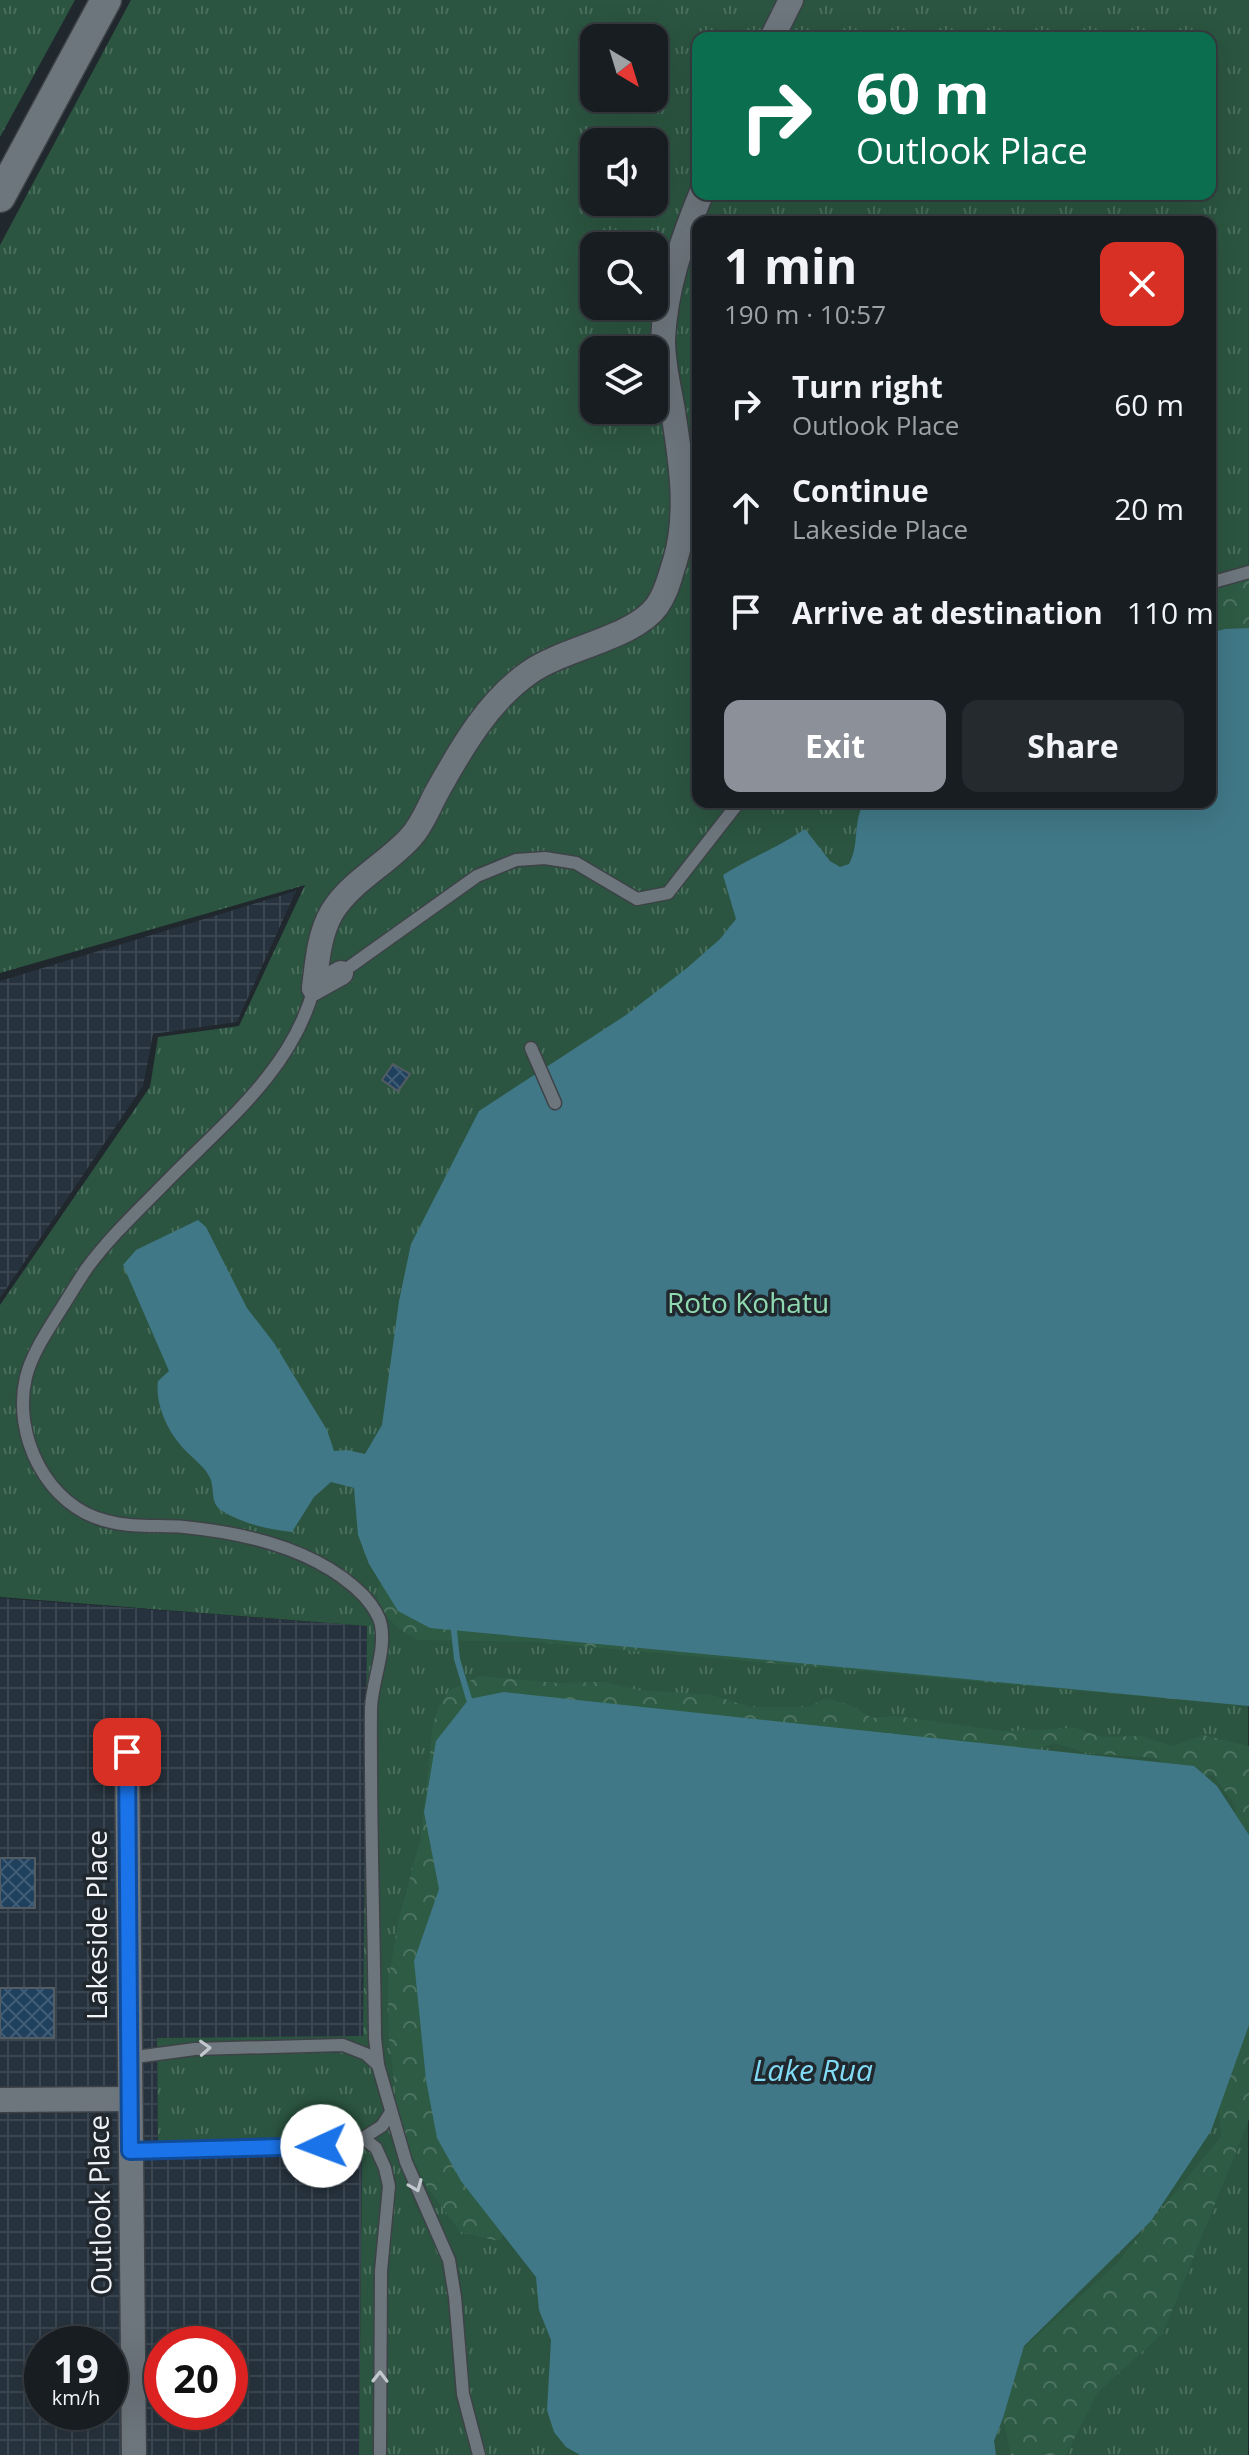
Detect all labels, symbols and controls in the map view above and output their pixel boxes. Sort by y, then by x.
north arrow [580,24,668,112]
map controls [580,24,668,424]
text: 60 m [856,54,990,130]
icon: right [724,64,828,168]
text: Outlook Place [856,126,1088,175]
button: sound [580,128,668,216]
button: search [580,232,668,320]
text: 1 min [724,233,857,298]
button: close [1100,242,1184,326]
text: 190 m · 10:57 [724,296,886,332]
button: layers [580,336,668,424]
text: Turn right [792,366,943,407]
icon: right [724,382,768,426]
text: 60 m [1114,384,1184,425]
text: Outlook Place [792,407,959,443]
text: Continue [792,470,929,511]
icon: ahead [724,486,768,530]
text: 20 m [1114,488,1184,529]
text: Lakeside Place [792,511,968,547]
icon: arrive [724,590,768,634]
text: Arrive at destination [792,592,1103,633]
text: 110 m [1127,592,1214,633]
button: Exit [724,700,946,792]
button: Share [962,700,1184,792]
park label: Roto Kohatu [667,1283,829,1321]
pin [93,1718,161,1786]
icon: arrive [105,1730,149,1774]
street label: Lakeside Place [77,1830,115,2020]
one-way arrow [200,2040,212,2057]
water label: Lake Rua [753,2049,873,2090]
position arrow [280,2104,364,2188]
street label: Outlook Place [78,2115,120,2295]
one-way arrow [406,2178,423,2192]
speed limit sign: 20 [144,2326,248,2430]
text: 19 [53,2340,99,2395]
one-way arrow [372,2370,389,2383]
text: km/h [52,2384,100,2411]

